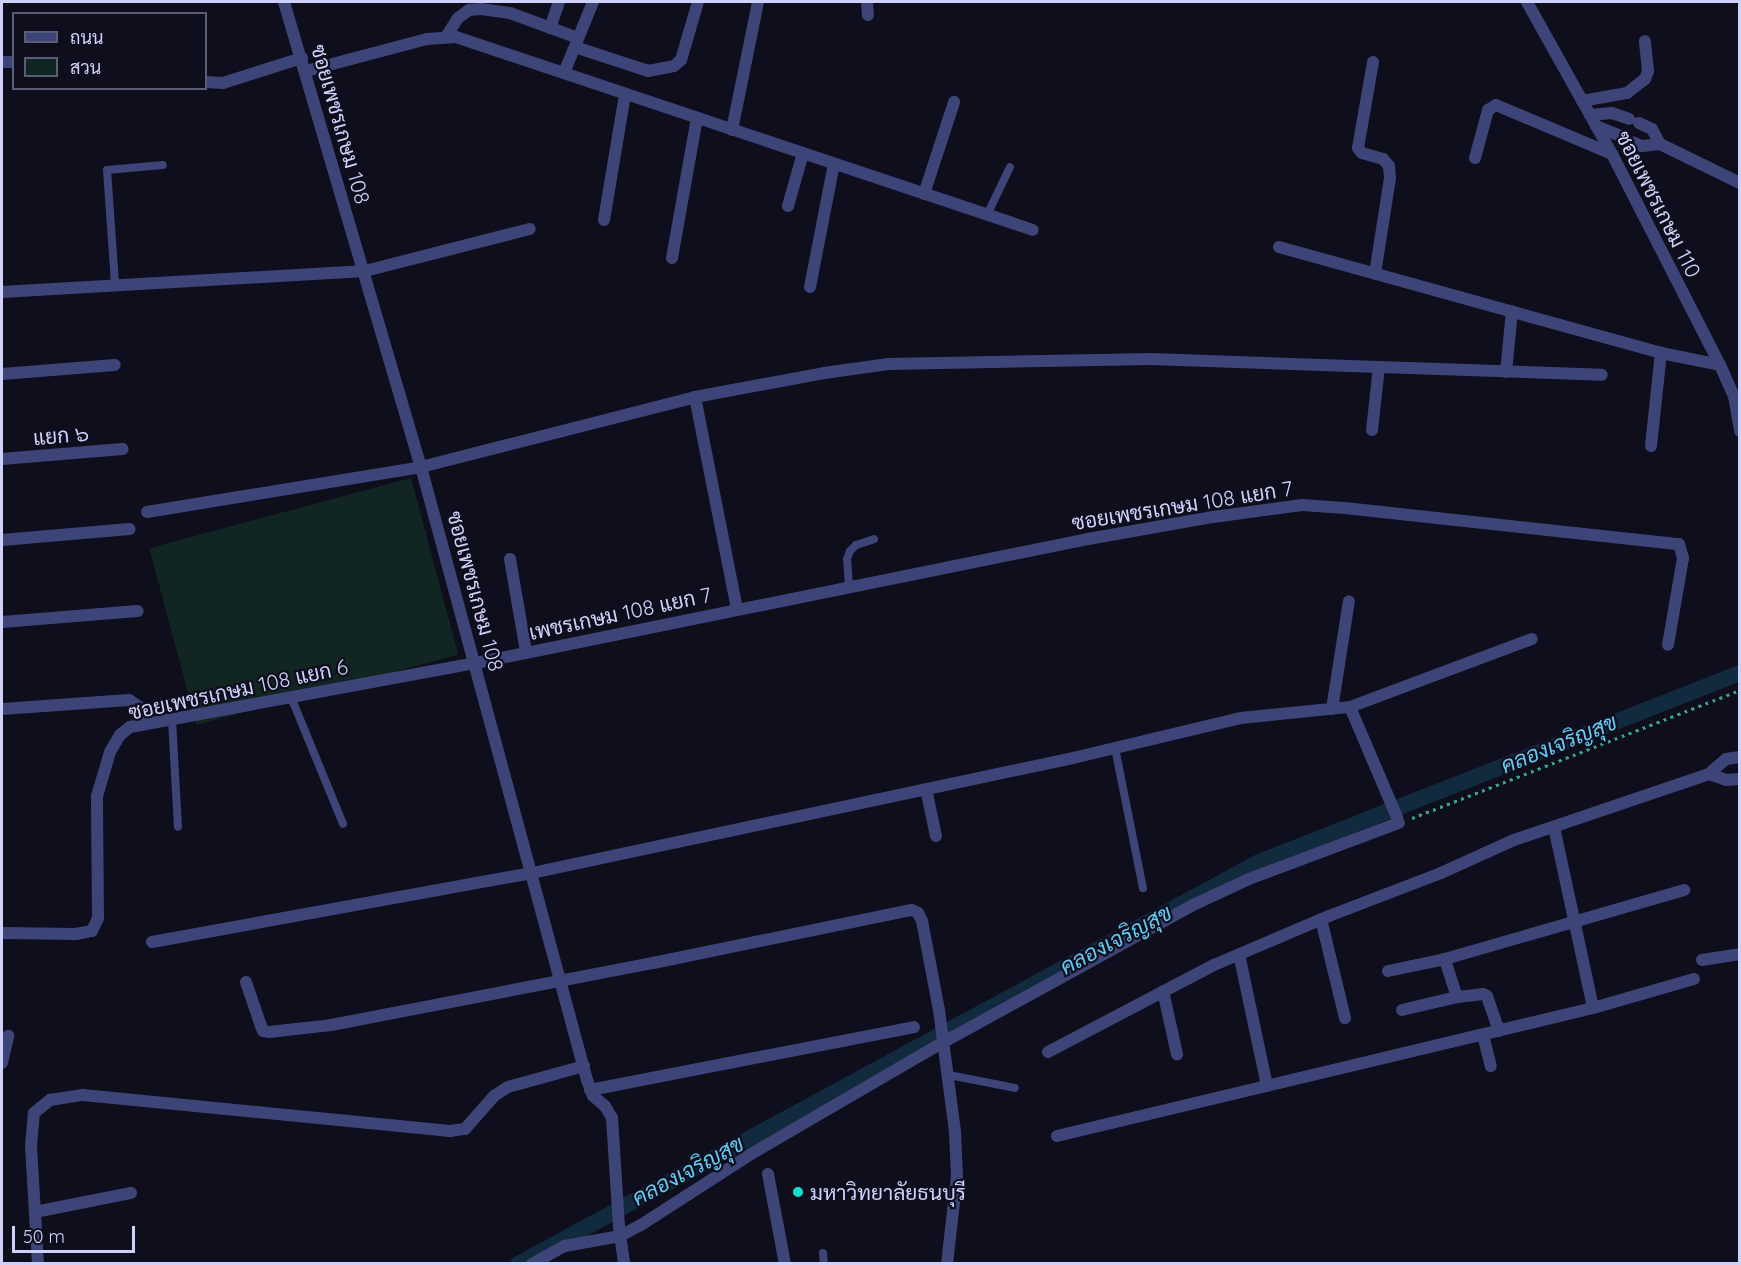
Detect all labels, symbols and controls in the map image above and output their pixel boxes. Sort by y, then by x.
legend [12,12,207,90]
text: ถนน [70,26,103,49]
street label: ซอยเพชรเกษม 108 [306,41,376,207]
text: สวน [70,56,101,79]
street label: ซอยเพชรเกษม 110 [1611,126,1707,282]
street label: แยก ๖ [32,420,90,450]
street label: ซอยเพชรเกษม 108 แยก 7 [1070,475,1294,535]
street label: ซอยเพชรเกษม 108 [442,508,510,674]
street label: เพชรเกษม 108 แยก 7 [526,581,714,645]
street label: ซอยเพชรเกษม 108 แยก 6 [126,653,350,725]
water label: คลองเจริญสุข [1497,709,1621,779]
water label: คลองเจริญสุข [1056,900,1176,980]
water label: คลองเจริญสุข [628,1131,748,1211]
place label: มหาวิทยาลัยธนบุรี [810,1179,966,1205]
marker: มหาวิทยาลัยธนบุรี [791,1185,805,1199]
scale bar [15,1214,138,1252]
text: 50 m [23,1225,65,1248]

